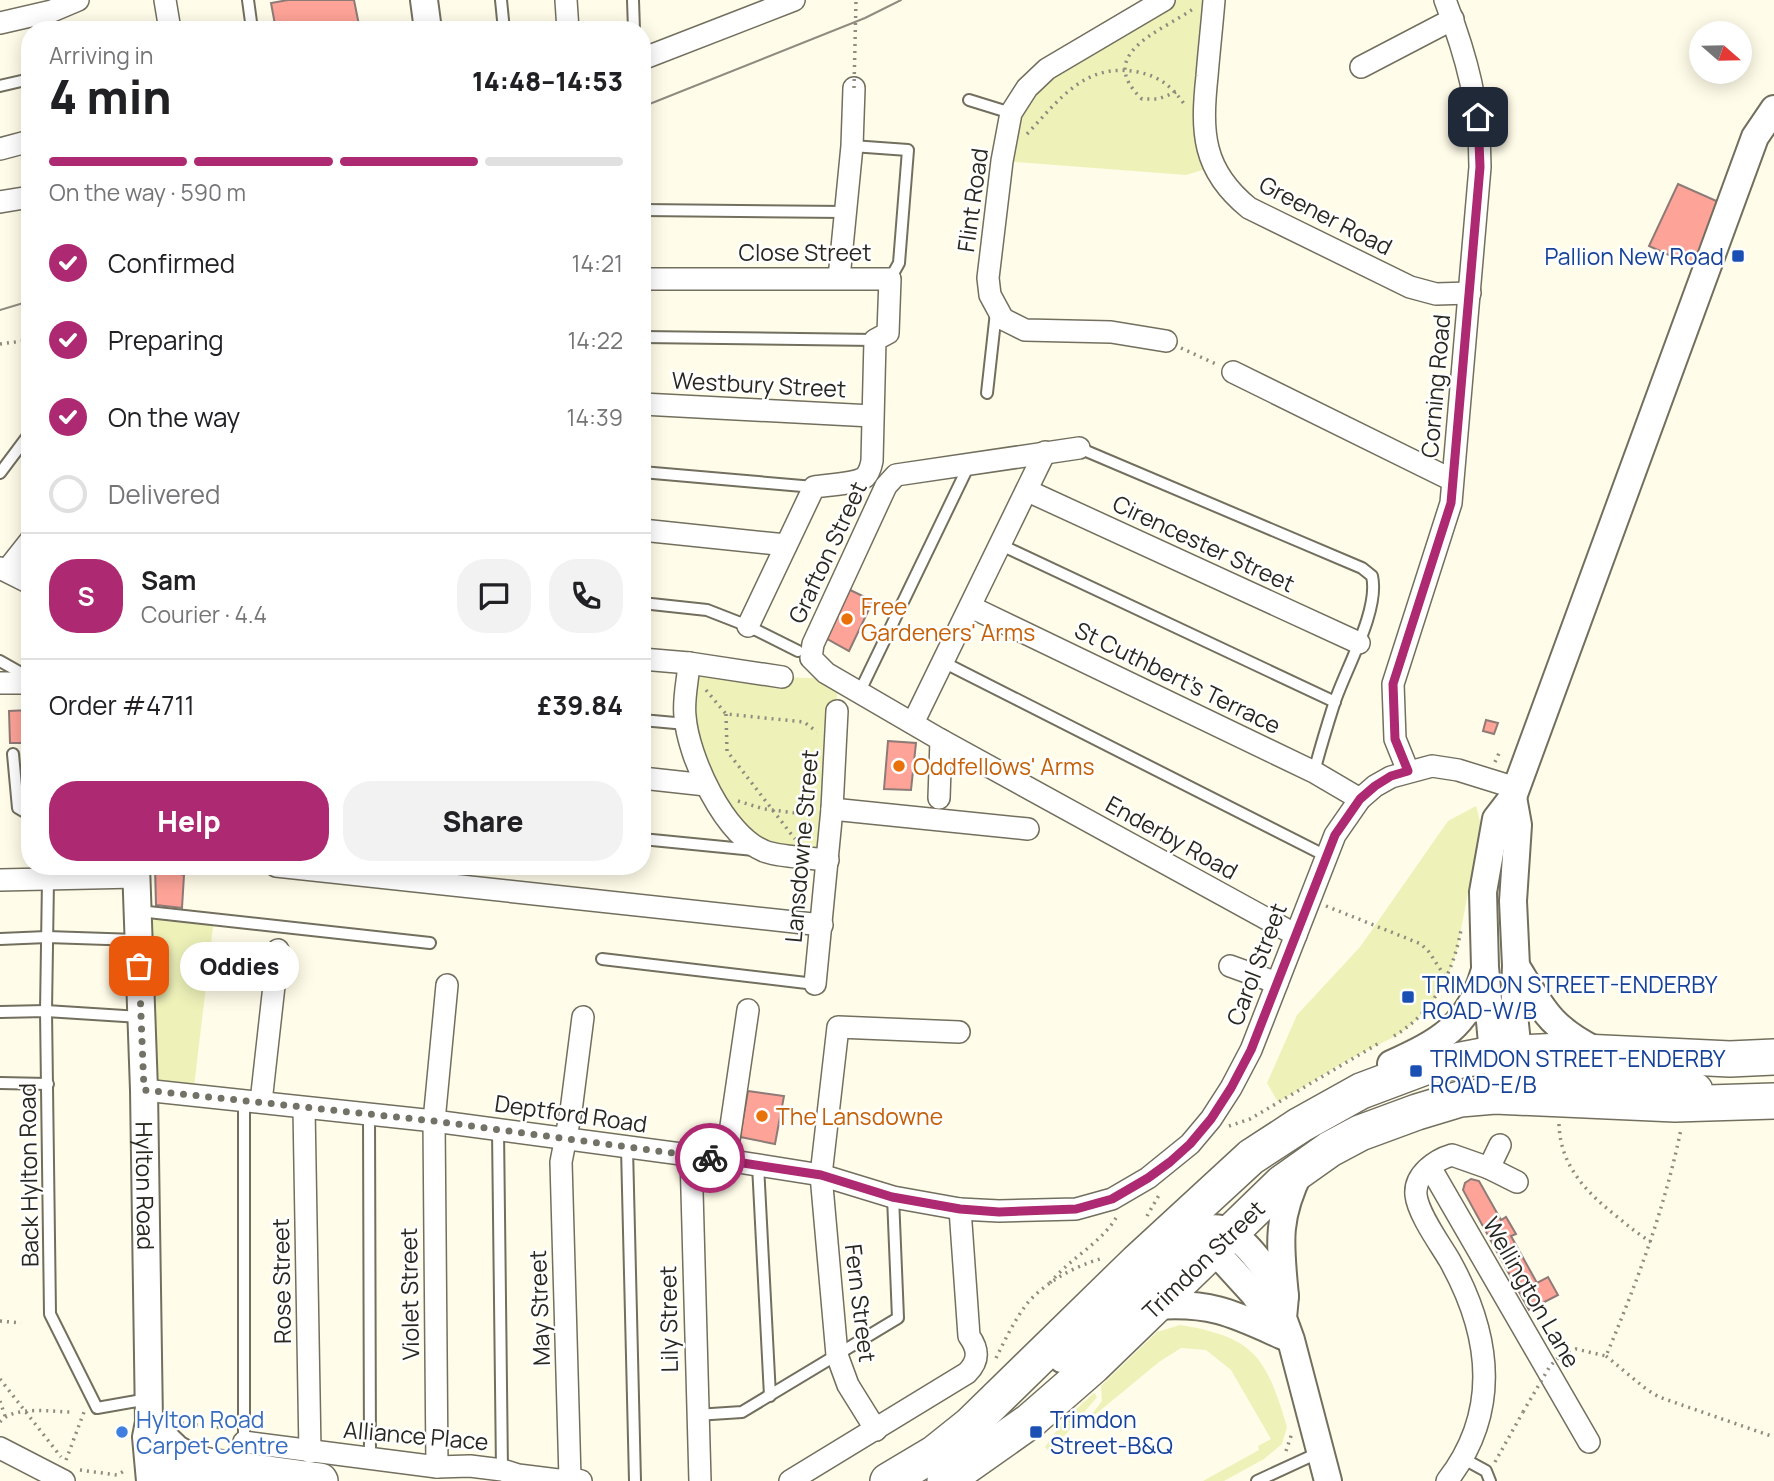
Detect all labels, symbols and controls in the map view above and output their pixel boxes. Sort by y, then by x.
north arrow [1689,21,1752,84]
map controls [1689,21,1752,84]
text: Arriving in [49,39,154,71]
text: 14:48–14:53 [472,63,623,99]
text: 4 min [49,65,172,128]
pin [1448,87,1508,147]
icon: home [1459,98,1497,136]
street label: Flint Road [949,146,995,254]
street label: Greener Road [1254,168,1398,262]
text: On the way · 590 m [49,176,246,208]
street label: Close Street [739,236,872,268]
place label: Pallion New Road [1544,240,1724,272]
icon: check [49,244,87,282]
text: Confirmed [108,245,235,281]
text: 14:21 [572,247,623,279]
marker: Pallion New Road [1730,248,1746,264]
street label: Corning Road [1413,313,1457,459]
icon: check [49,321,87,359]
text: Preparing [108,322,224,358]
text: 14:22 [567,324,623,356]
street label: Westbury Street [671,363,847,405]
icon: check [49,398,87,436]
text: On the way [108,399,240,435]
text: 14:39 [567,401,623,433]
text: Delivered [108,476,220,512]
street label: Grafton Street [780,476,874,628]
street label: Cirencester Street [1108,487,1300,599]
button: chat [457,559,531,633]
button: phone [549,559,623,633]
text: Sam [141,562,196,598]
text: S [77,578,95,614]
place label: Free Gardeners' Arms [861,590,1035,648]
text: Courier · 4.4 [141,598,267,630]
marker: Free Gardeners' Arms [839,611,855,627]
street label: St Cuthbert's Terrace [1070,613,1286,741]
text: Order #4711 [49,687,195,723]
text: £39.84 [537,687,623,723]
street label: Lansdowne Street [777,748,825,944]
place label: Oddfellows' Arms [913,750,1095,782]
marker: Oddfellows' Arms [891,758,907,774]
button: Help [49,781,329,861]
button: Share [343,781,623,861]
street label: Enderby Road [1100,788,1244,886]
street label: Carol Street [1218,898,1294,1030]
pin [109,936,169,996]
callout: Oddies [181,942,300,990]
icon: bag [120,947,158,985]
text: Oddies [200,950,279,982]
place label: TRIMDON STREET-ENDERBY ROAD-W/B [1422,968,1718,1026]
marker: TRIMDON STREET-ENDERBY ROAD-W/B [1400,989,1416,1005]
place label: TRIMDON STREET-ENDERBY ROAD-E/B [1430,1042,1726,1100]
marker: TRIMDON STREET-ENDERBY ROAD-E/B [1408,1063,1424,1079]
street label: Back Hylton Road [10,1083,46,1267]
street label: Deptford Road [493,1086,649,1140]
place label: The Lansdowne [776,1100,943,1132]
marker: The Lansdowne [754,1108,770,1124]
street label: Hylton Road [128,1121,162,1250]
courier [675,1123,745,1193]
icon: bike [691,1139,729,1177]
street label: Trimdon Street [1135,1193,1271,1326]
street label: Wellington Lane [1476,1211,1588,1373]
street label: Rose Street [264,1218,298,1344]
street label: Violet Street [392,1227,426,1361]
street label: Fern Street [838,1242,884,1364]
street label: May Street [521,1250,557,1366]
street label: Lily Street [651,1265,685,1373]
place label: Hylton Road Carpet Centre [136,1403,288,1461]
place label: Trimdon Street-B&Q [1050,1403,1173,1461]
street label: Alliance Place [342,1413,490,1457]
marker: Hylton Road Carpet Centre [114,1424,130,1440]
marker: Trimdon Street-B&Q [1028,1424,1044,1440]

